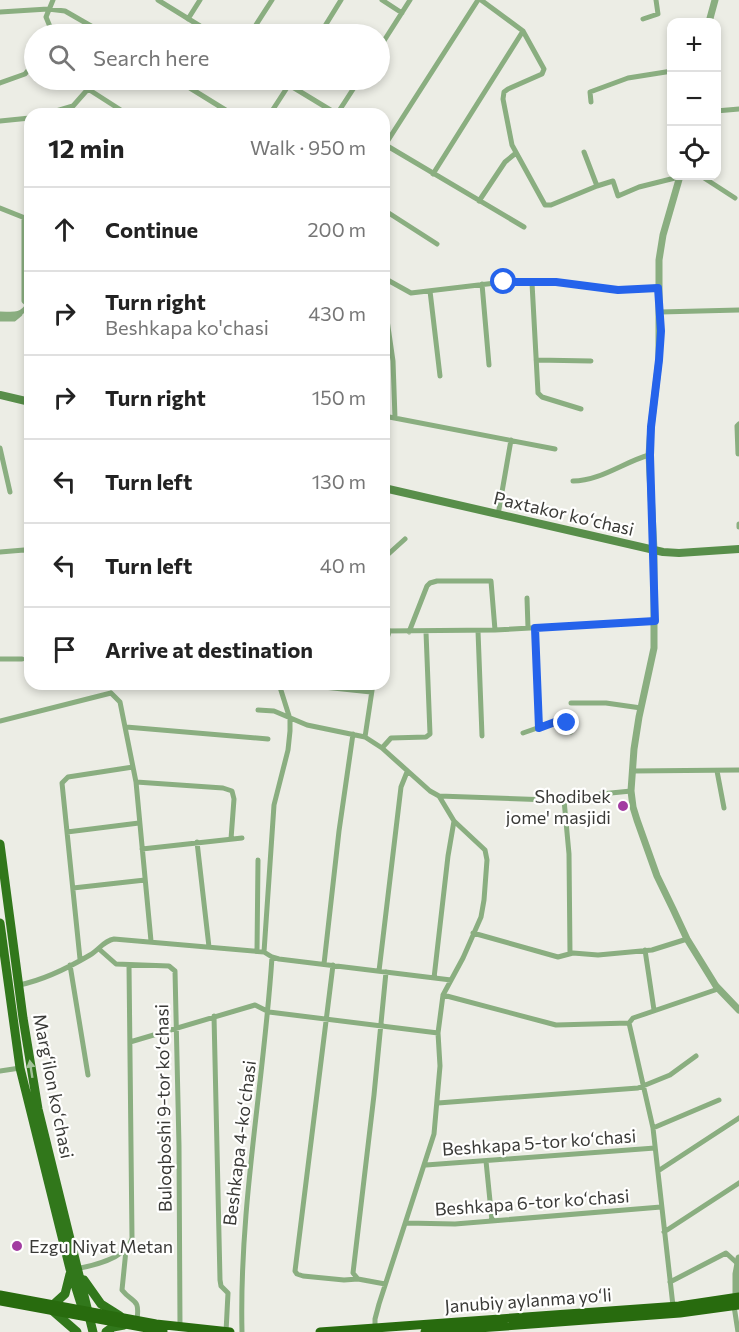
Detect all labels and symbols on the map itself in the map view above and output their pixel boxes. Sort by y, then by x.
route start [490,268,516,294]
street label: Paxtakor koʻchasi [492,486,636,540]
route end [553,709,579,735]
place label: Shodibek jome' masjidi [506,785,611,828]
marker: Shodibek jome' masjidi [616,799,630,813]
street label: Buloqboshi 9-tor koʻchasi [150,1004,176,1212]
street label: Margʻilon koʻchasi [29,1012,79,1160]
one-way arrow [26,1059,35,1078]
street label: Beshkapa 4-koʻchasi [218,1059,260,1227]
street label: Beshkapa 5-tor koʻchasi [441,1124,637,1160]
street label: Beshkapa 6-tor koʻchasi [434,1184,630,1220]
place label: Ezgu Niyat Metan [29,1235,173,1257]
marker: Ezgu Niyat Metan [10,1239,24,1253]
street label: Janubiy aylanma yoʻli [444,1283,612,1317]

